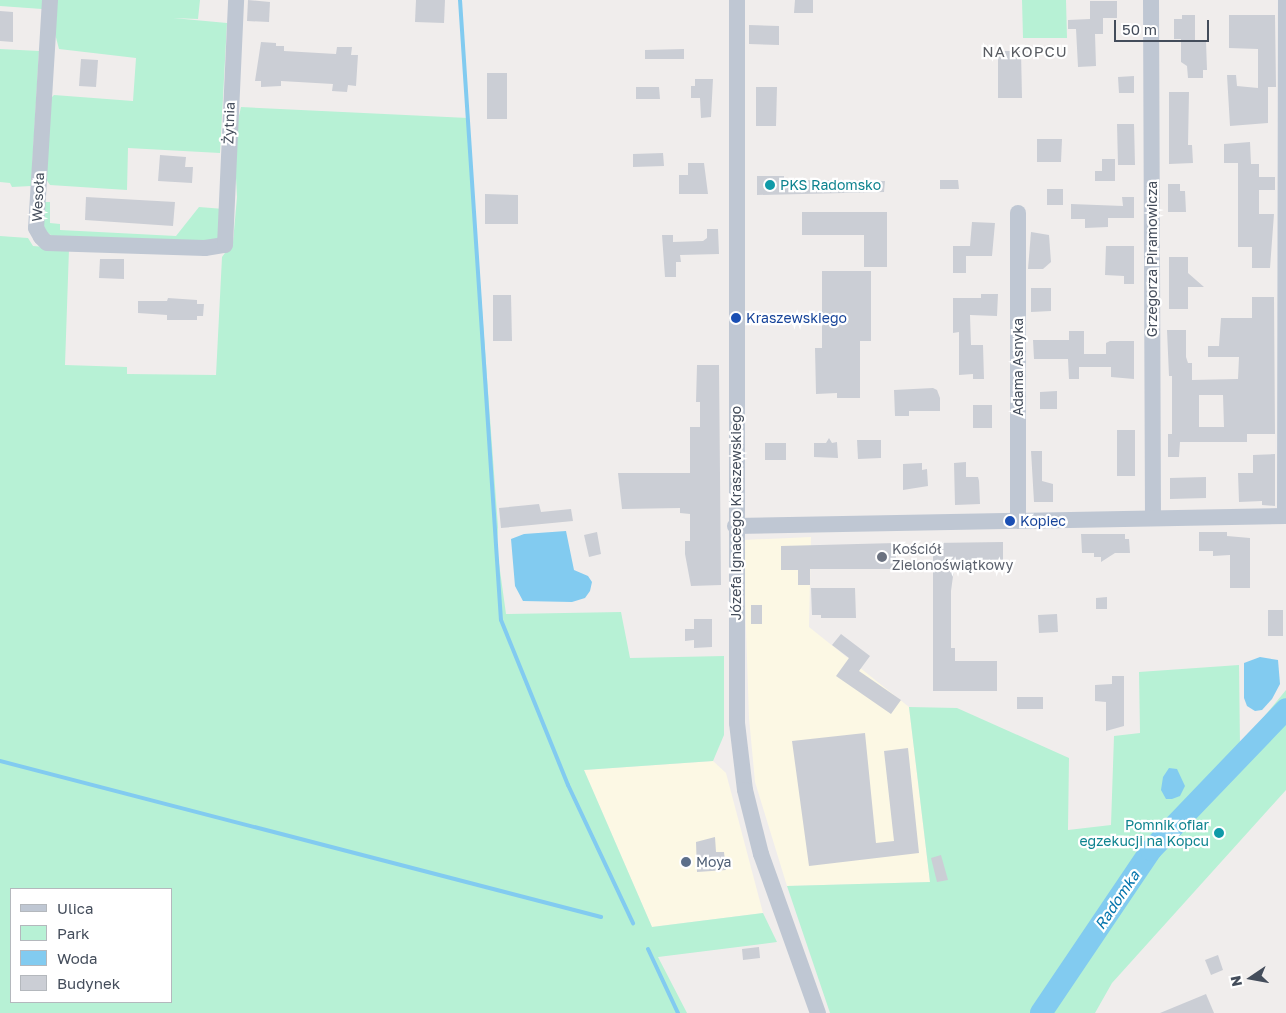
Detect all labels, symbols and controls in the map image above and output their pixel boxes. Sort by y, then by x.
scale bar [1116,10,1211,42]
text: 50 m [1122,20,1157,38]
district label: NA KOPCU [981,43,1069,61]
street label: Żytnia [220,102,238,144]
street label: Wesoła [28,172,48,222]
place label: PKS Radomsko [780,177,881,193]
marker: PKS Radomsko [764,179,776,191]
street label: Grzegorza Piramowicza [1144,181,1160,337]
place label: Kraszewskiego [746,310,847,326]
marker: Kraszewskiego [730,312,742,324]
street label: Adama Asnyka [1010,318,1026,416]
street label: Józefa Ignacego Kraszewskiego [728,406,744,620]
place label: Kopiec [1020,513,1066,529]
marker: Kopiec [1004,515,1016,527]
place label: Kościół Zielonoświątkowy [892,541,1013,574]
marker: Kościół Zielonoświątkowy [876,551,888,563]
place label: Pomnik ofiar egzekucji na Kopcu [1079,817,1209,850]
marker: Pomnik ofiar egzekucji na Kopcu [1213,827,1225,839]
place label: Moya [696,854,731,870]
marker: Moya [680,856,692,868]
water label: Radomka [1091,867,1143,933]
legend [10,888,172,1003]
text: Ulica [57,899,93,917]
text: Park [57,924,89,942]
text: Woda [57,949,98,967]
north arrow [1226,953,1276,1003]
text: Budynek [57,974,120,992]
text: N [1226,974,1245,988]

